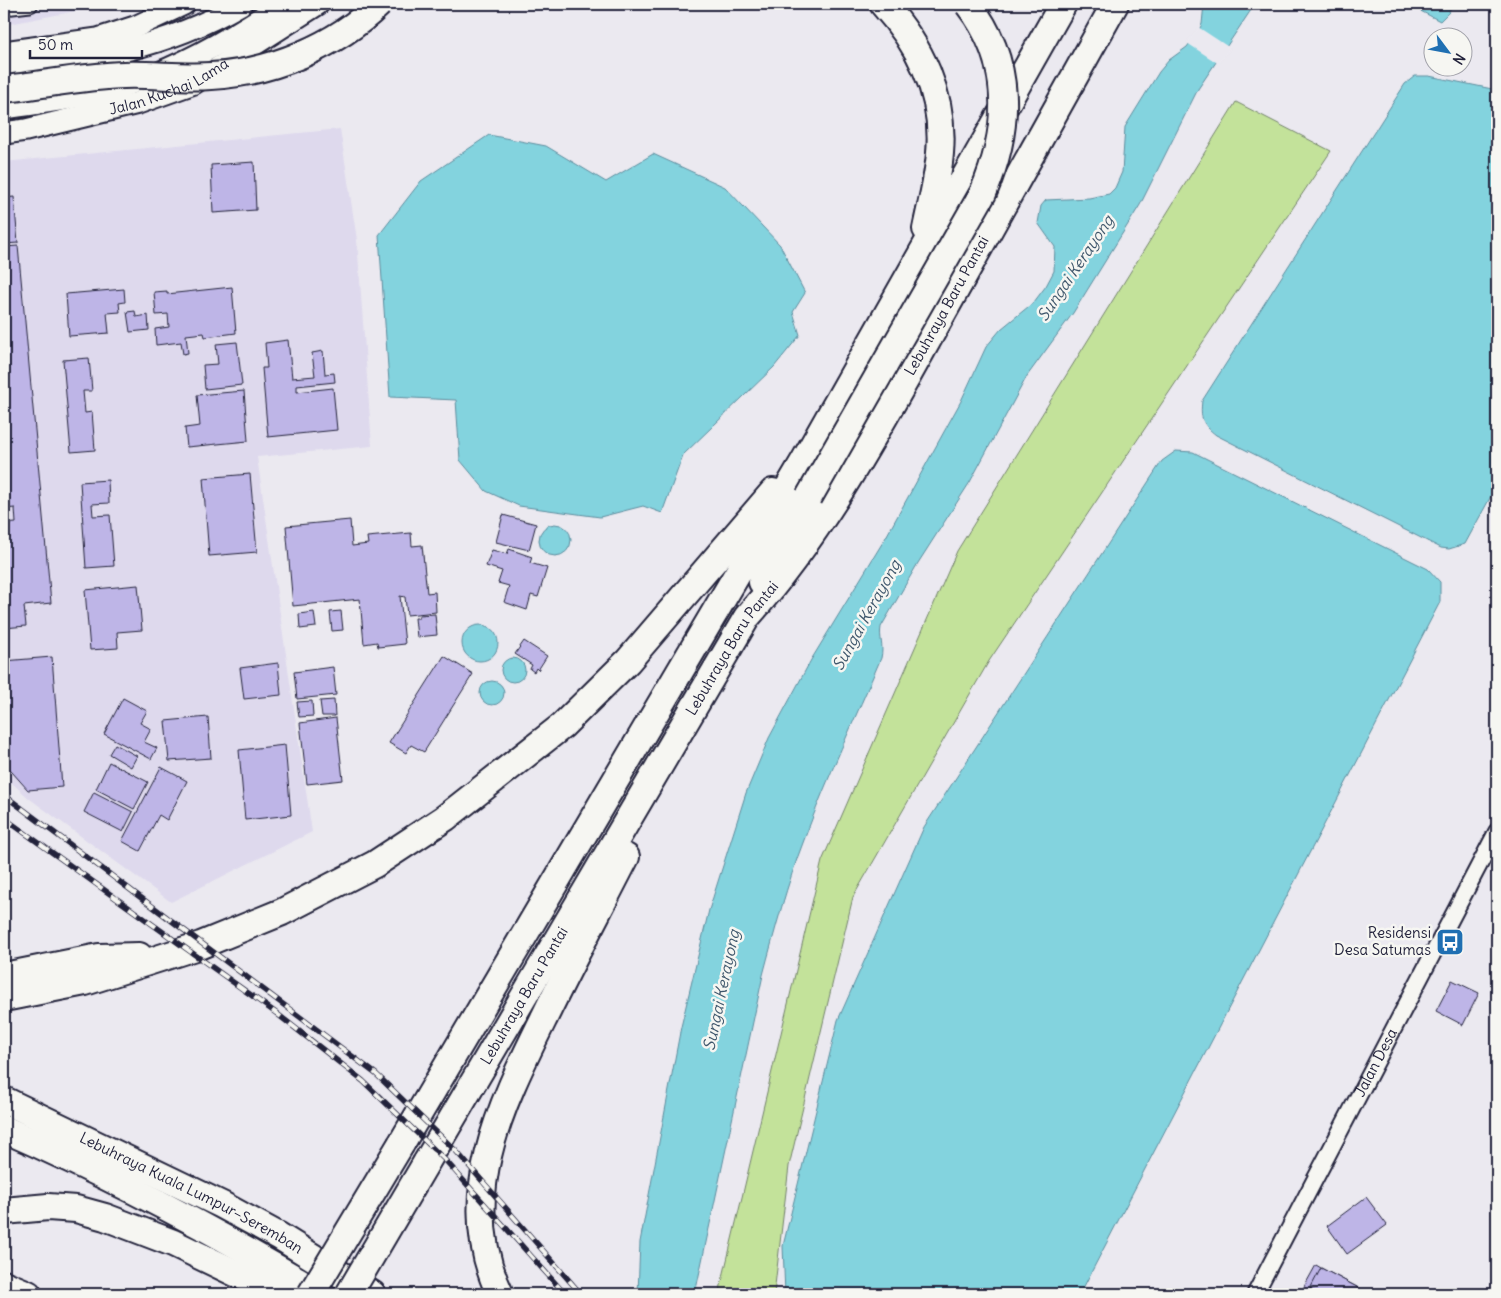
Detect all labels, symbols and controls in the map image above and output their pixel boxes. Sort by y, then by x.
scale bar [30,28,142,60]
north arrow [1424,28,1474,78]
text: 50 m [38,35,73,54]
text: N [1449,50,1469,68]
street label: Jalan Kuchai Lama [107,53,232,119]
water label: Sungai Kerayong [1032,211,1118,324]
street label: Lebuhraya Baru Pantai [900,233,993,379]
water label: Sungai Kerayong [827,556,905,674]
street label: Lebuhraya Baru Pantai [681,577,782,719]
street label: Lebuhraya Baru Pantai [476,923,572,1068]
place label: Residensi Desa Satumas [1334,923,1431,959]
water label: Sungai Kerayong [698,927,744,1052]
bus stop icon: Residensi Desa Satumas [1435,927,1465,957]
street label: Jalan Desa [1350,1025,1401,1100]
street label: Lebuhraya Kuala Lumpur–Seremban [77,1128,307,1258]

